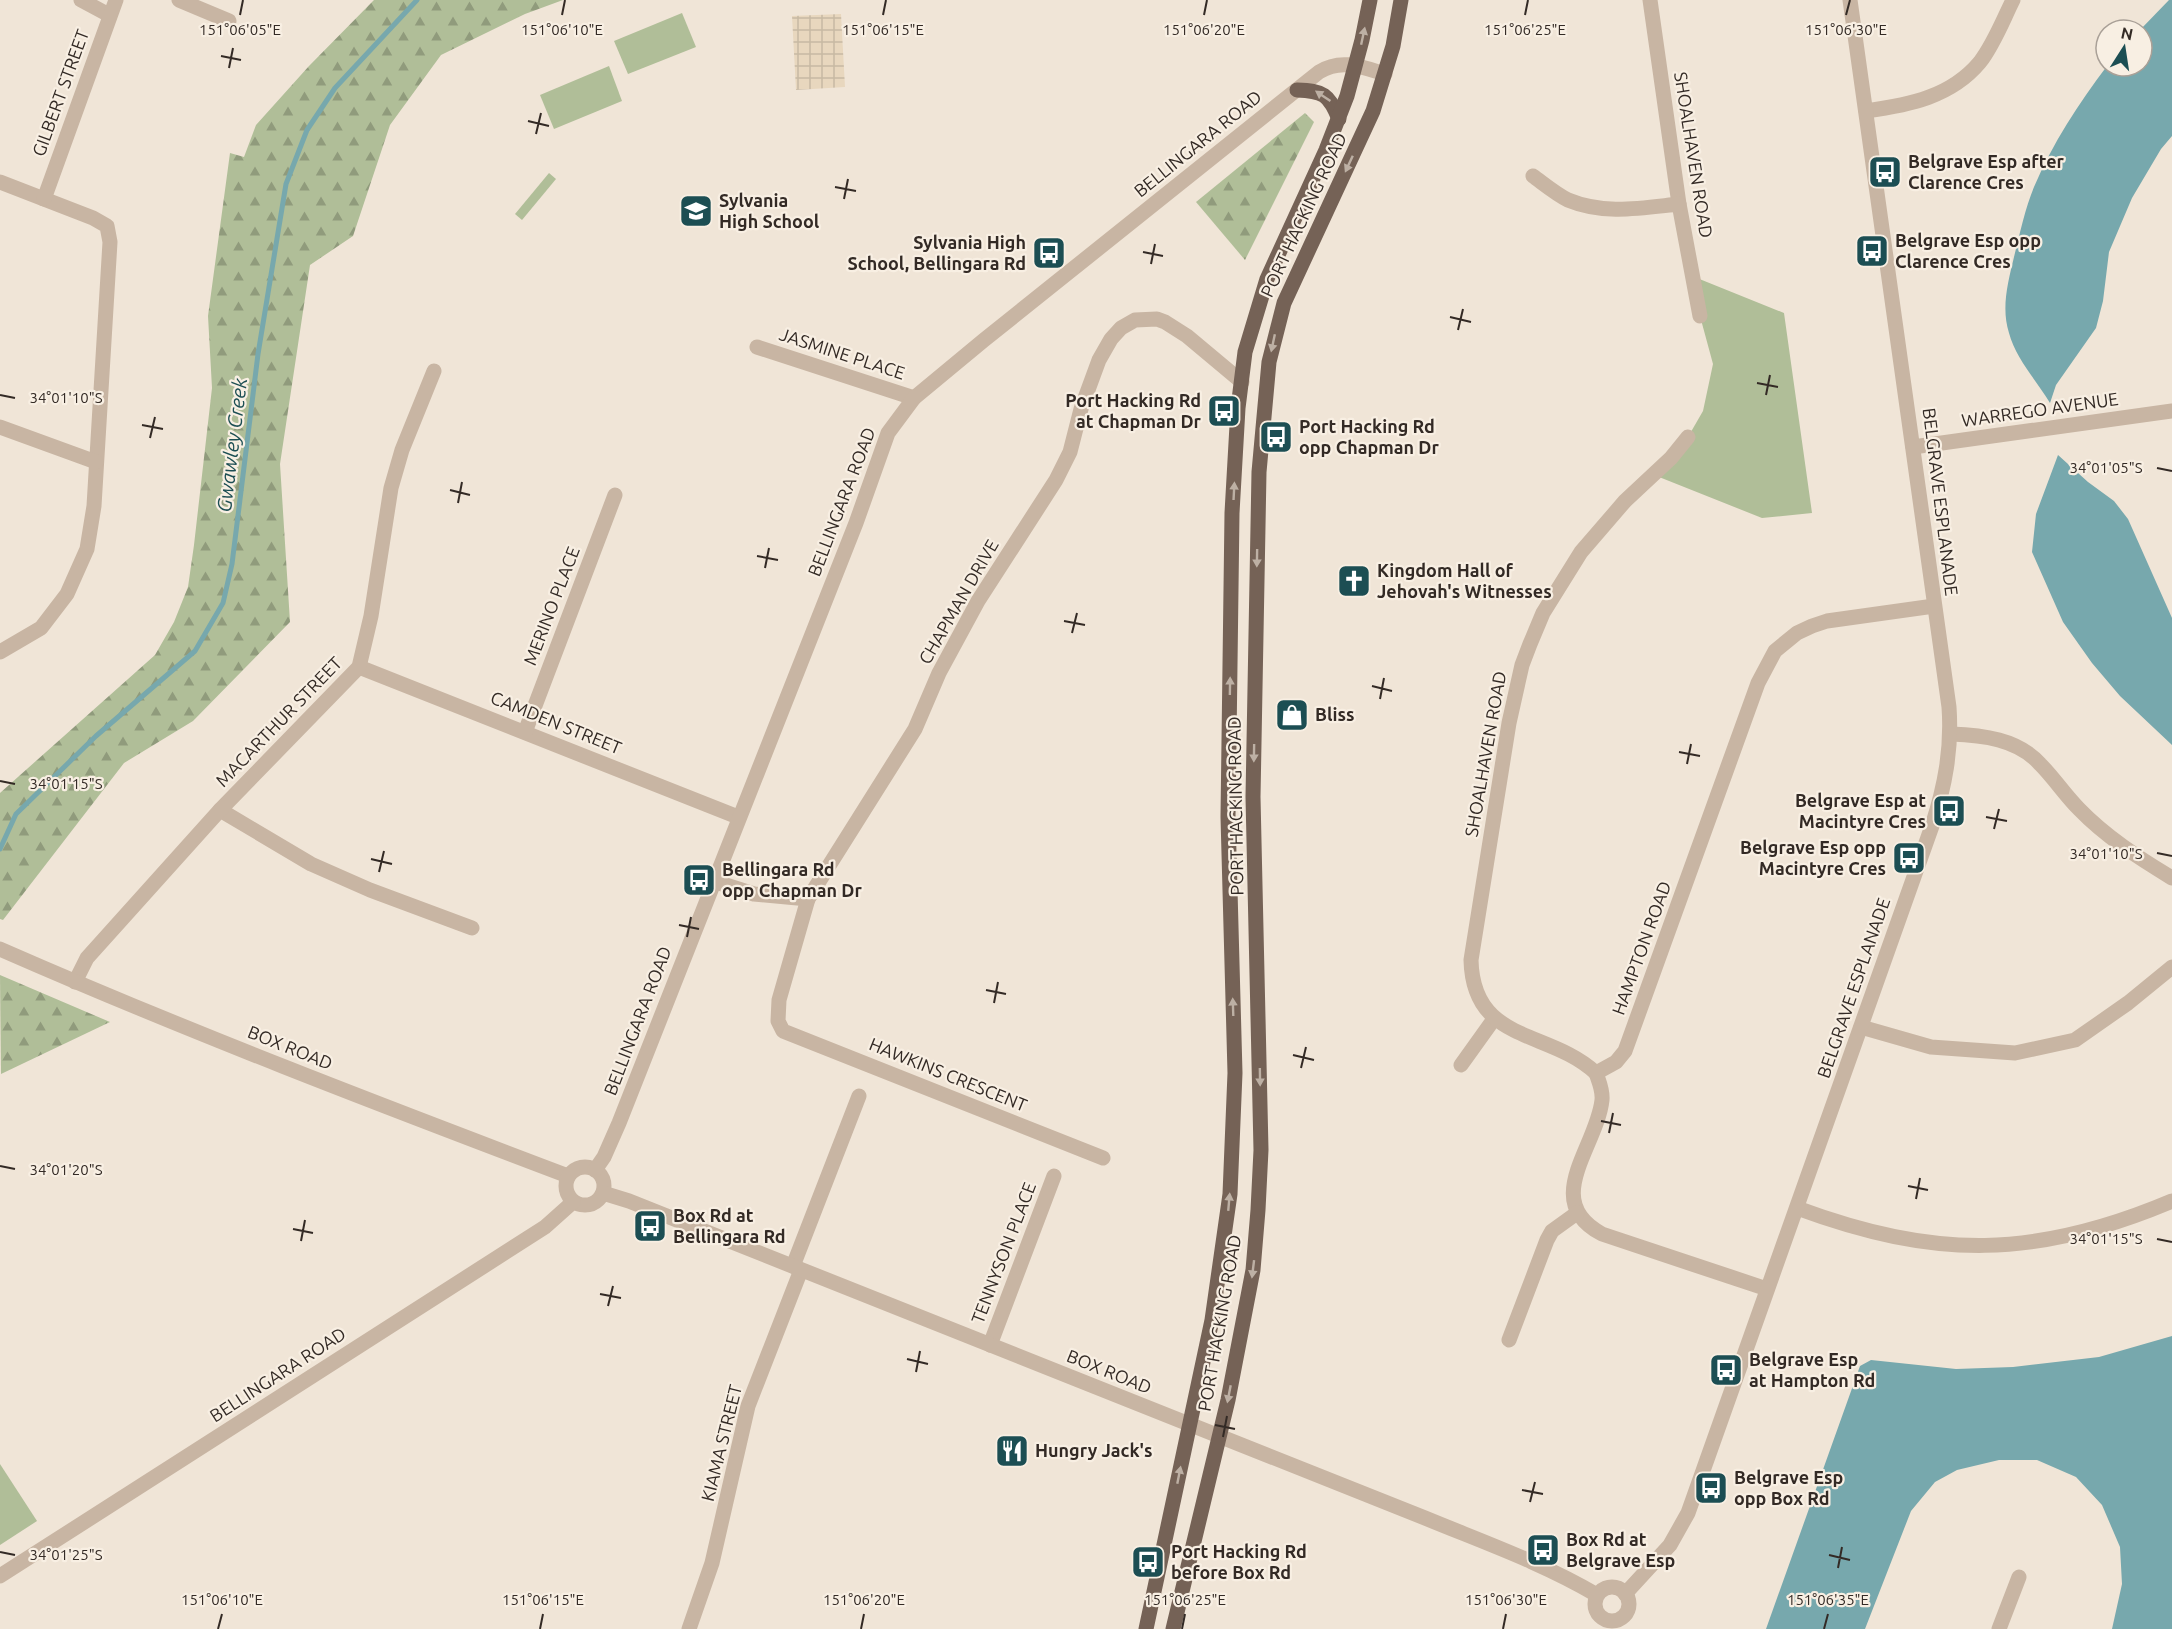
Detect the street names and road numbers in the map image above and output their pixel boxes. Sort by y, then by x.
street label: GILBERT STREET [28,27,92,159]
street label: SHOALHAVEN ROAD [1671,70,1717,239]
street label: BELLINGARA ROAD [1130,86,1265,201]
street label: PORT HACKING ROAD [1256,129,1350,300]
street label: JASMINE PLACE [777,323,908,383]
street label: WARREGO AVENUE [1960,388,2119,430]
street label: BELGRAVE ESPLANADE [1920,407,1962,597]
street label: BELLINGARA ROAD [803,424,879,579]
street label: CHAPMAN DRIVE [914,536,1002,667]
street label: MERINO PLACE [519,543,583,668]
street label: MACARTHUR STREET [211,652,345,790]
street label: SHOALHAVEN ROAD [1461,669,1509,838]
street label: CAMDEN STREET [488,687,625,757]
street label: PORT HACKING ROAD [1223,716,1247,896]
street label: HAMPTON ROAD [1608,878,1675,1017]
street label: BELGRAVE ESPLANADE [1813,895,1893,1080]
street label: BELLINGARA ROAD [599,943,675,1098]
street label: BOX ROAD [245,1021,336,1073]
street label: HAWKINS CRESCENT [867,1033,1030,1115]
street label: TENNYSON PLACE [967,1179,1039,1326]
street label: PORT HACKING ROAD [1194,1233,1244,1413]
street label: BELLINGARA ROAD [206,1323,349,1426]
street label: BOX ROAD [1064,1345,1155,1397]
street label: KIAMA STREET [697,1382,745,1503]

